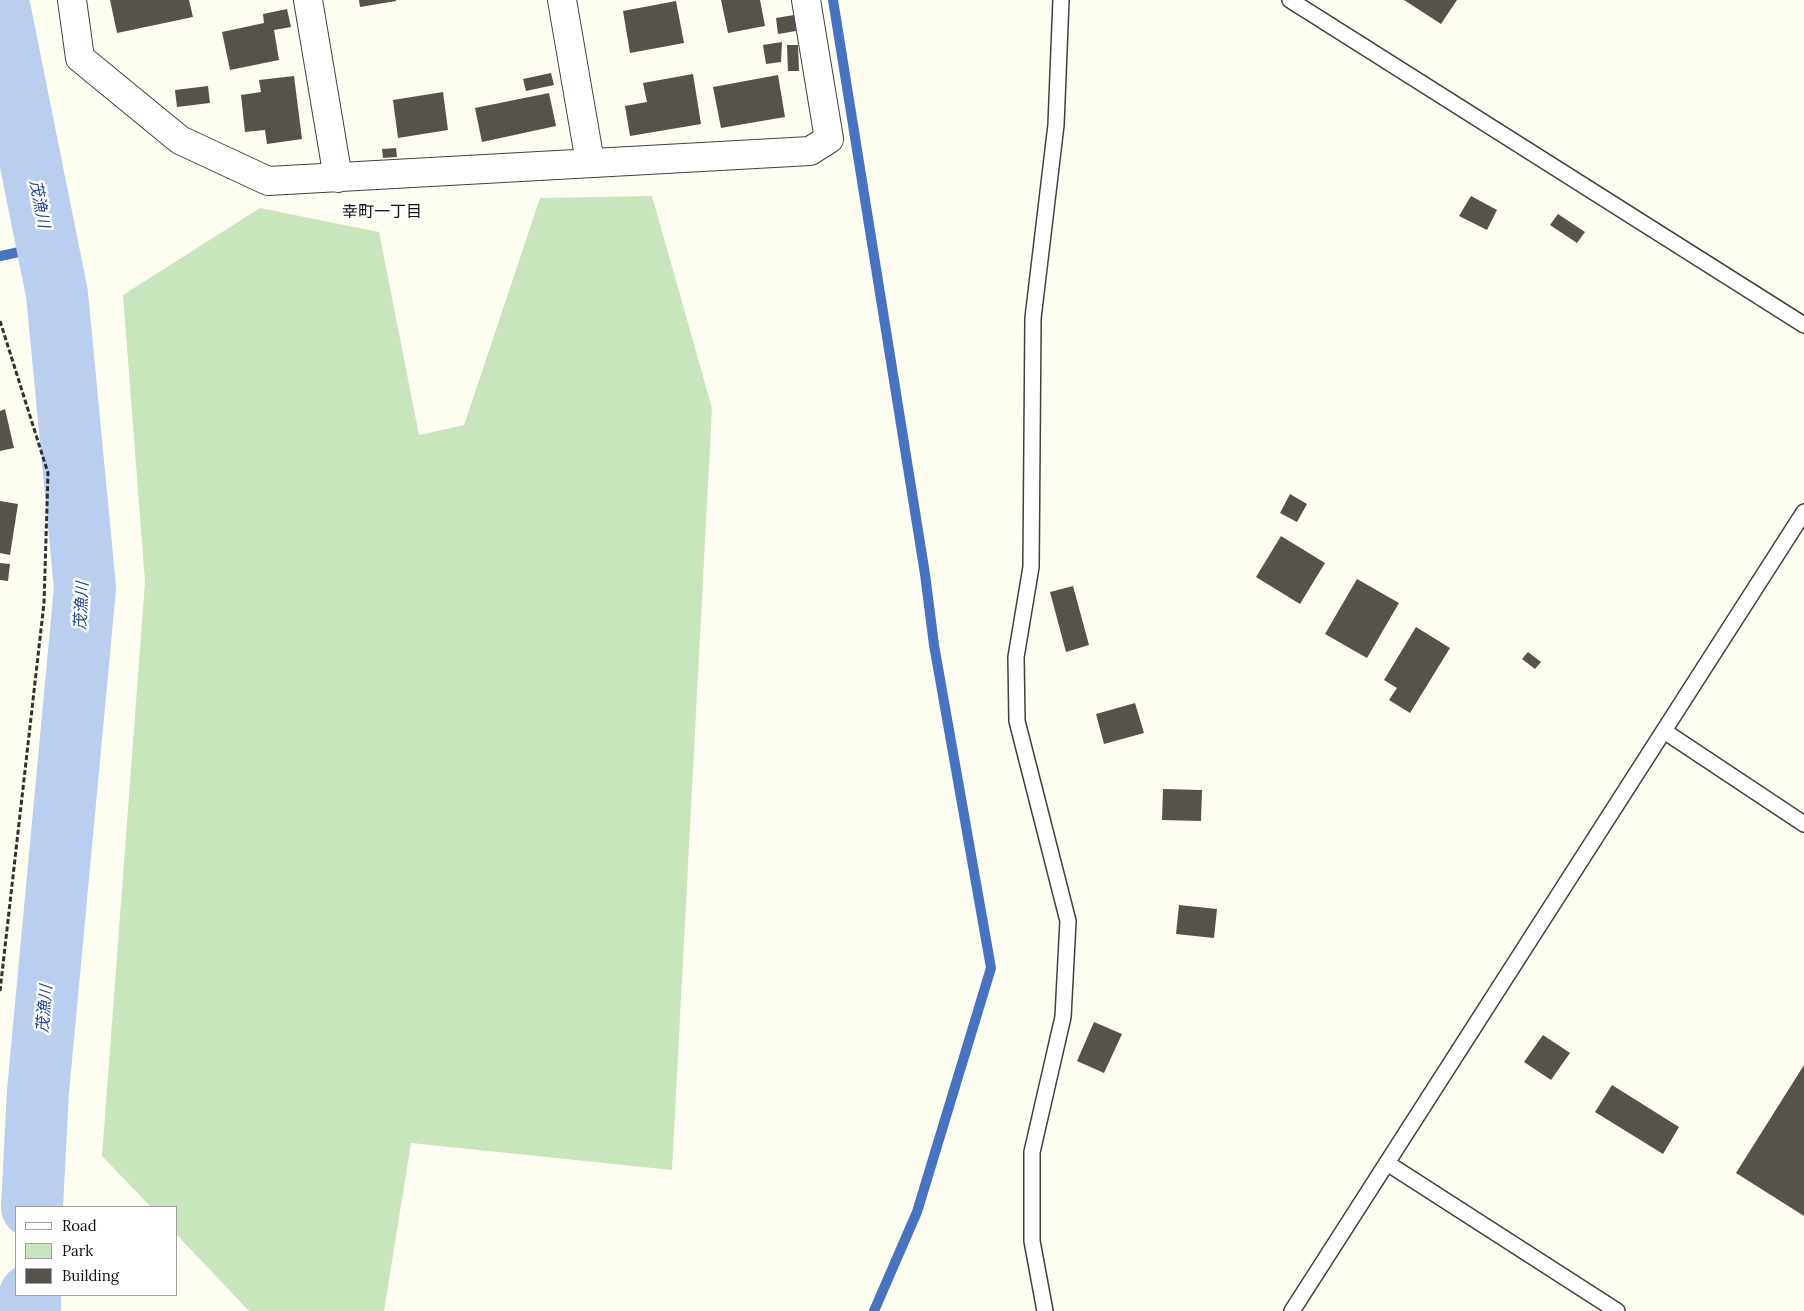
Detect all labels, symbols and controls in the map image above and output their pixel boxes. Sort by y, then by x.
water label: 茂漁川 [25,179,53,229]
district label: 幸町一丁目 [342,202,422,222]
water label: 茂漁川 [71,582,93,630]
water label: 茂漁川 [33,984,57,1034]
legend [15,1206,178,1296]
text: Road [62,1216,97,1235]
text: Park [62,1241,93,1260]
text: Building [62,1266,119,1285]

